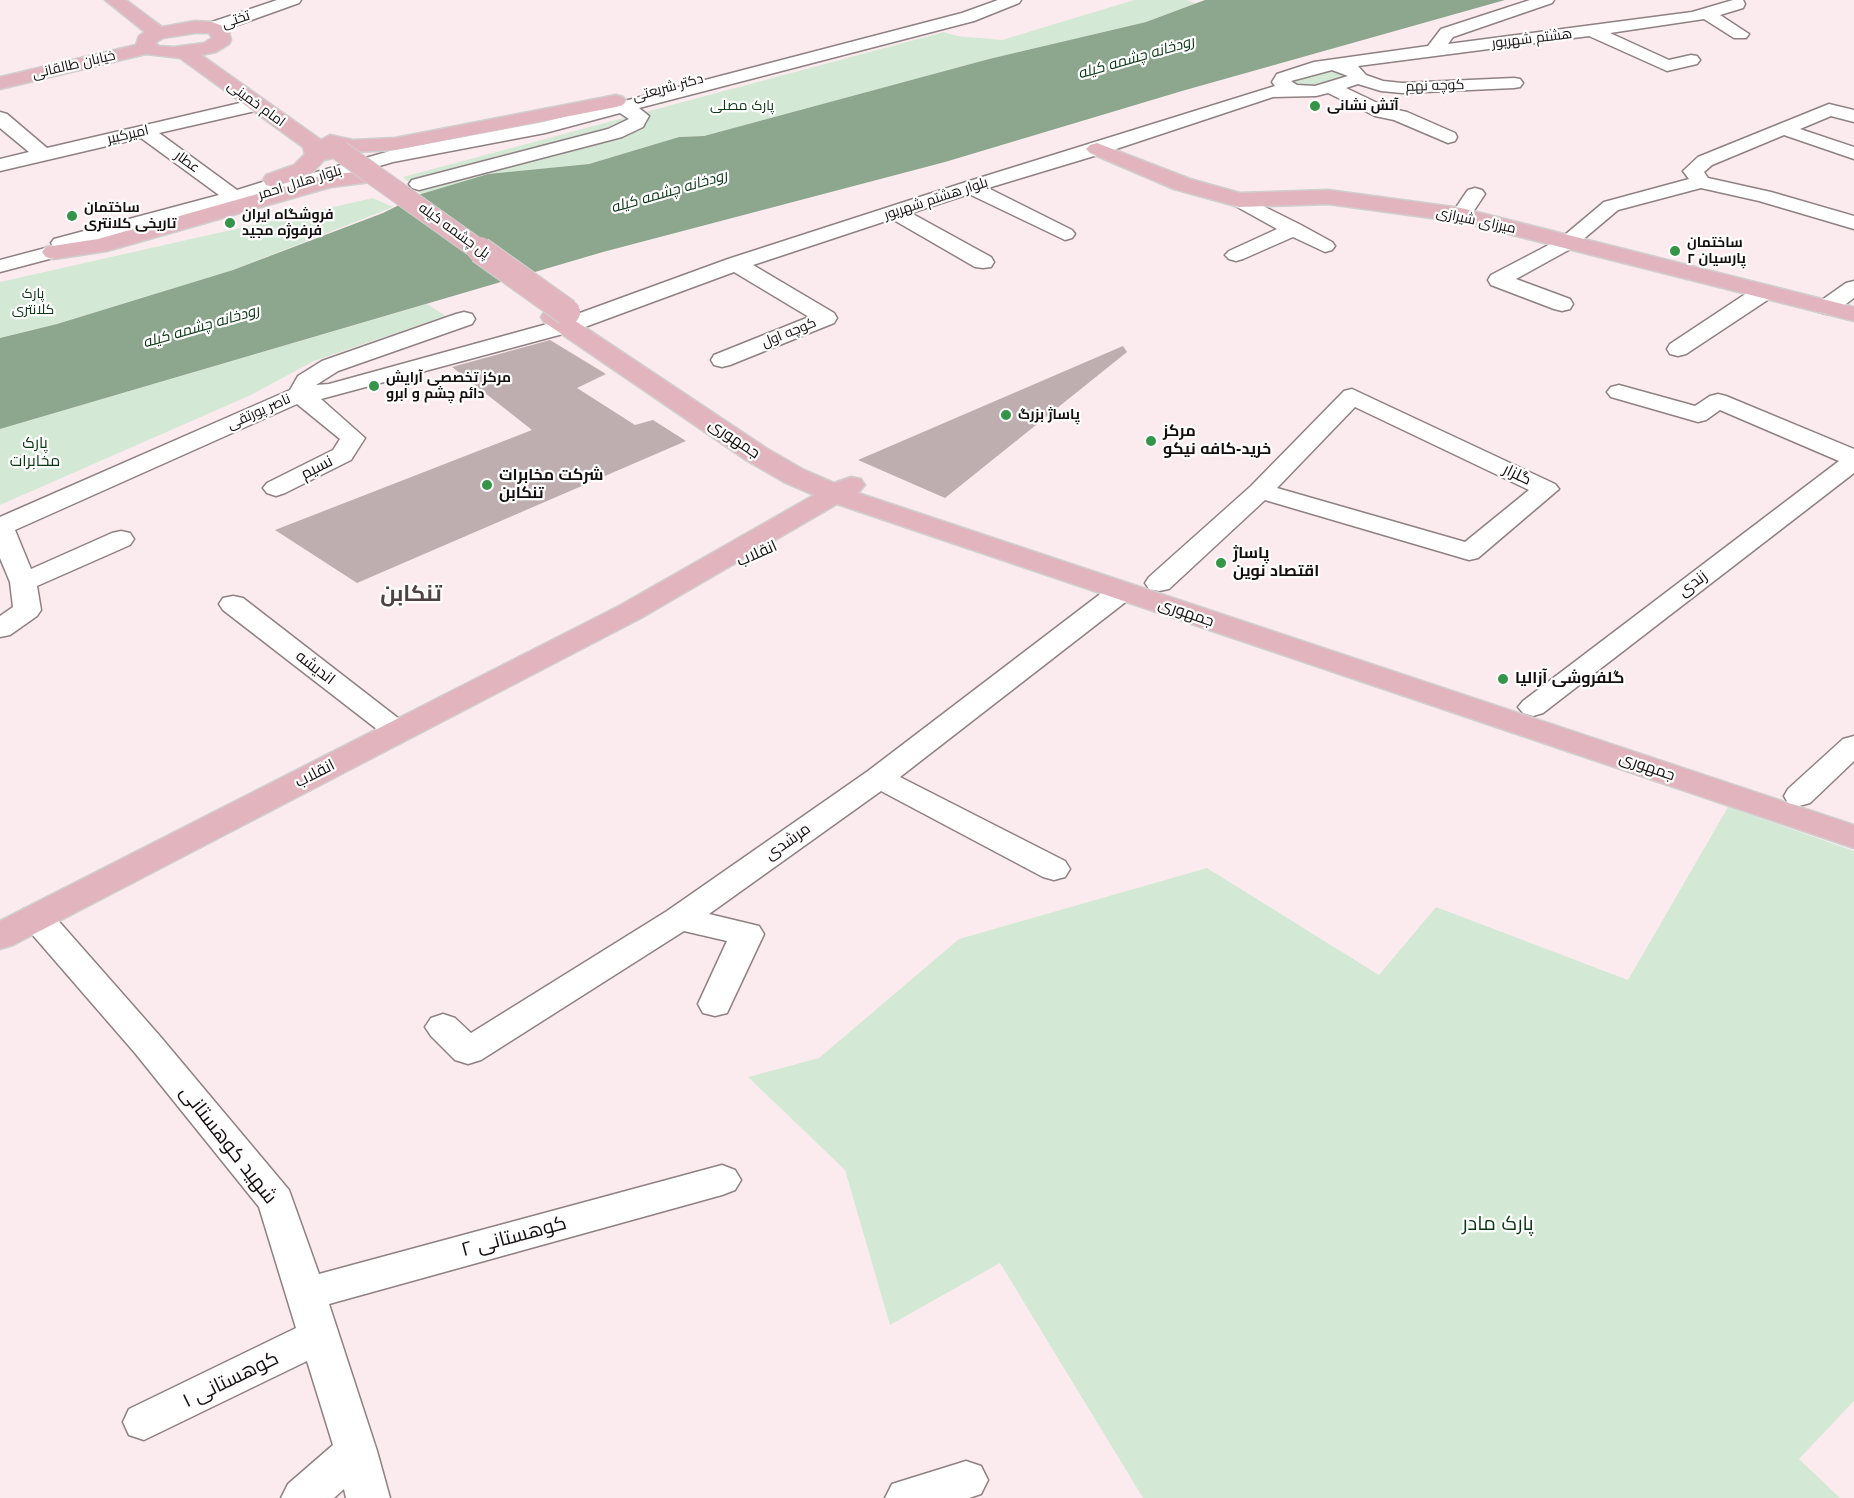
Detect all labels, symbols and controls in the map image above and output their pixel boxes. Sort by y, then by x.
street label: تختی [220,7,252,33]
street label: هشتم شهریور [1491,26,1573,52]
water label: رودخانه چشمه کیله [1076,33,1196,83]
street label: خیابان طالقانی [31,47,117,83]
street label: دکتر شریعتی [631,71,705,105]
street label: امام خمینی [224,77,288,131]
street label: کوچه نهم [1405,77,1465,95]
park label: پارک مصلی [710,98,774,114]
place label: آتش نشانی [1327,98,1399,114]
marker: آتش نشانی [1308,99,1322,113]
street label: امیرکبیر [106,122,150,148]
street label: عطار [171,147,203,177]
street label: بلوار هلال احمر [256,162,344,204]
water label: رودخانه چشمه کیله [609,167,729,217]
street label: بلوار هشتم شهریور [882,174,990,224]
place label: ساختمان تاریخی کلانتری [84,200,176,232]
street label: پل چشمه کیله [415,200,493,262]
street label: میرزای شیرازی [1435,204,1517,238]
place label: فروشگاه ایران فرفوژه مجید [242,207,334,240]
marker: ساختمان تاریخی کلانتری [65,209,79,223]
marker: فروشگاه ایران فرفوژه مجید [223,216,237,230]
place label: ساختمان پارسیان ۲ [1687,235,1746,268]
marker: ساختمان پارسیان ۲ [1668,244,1682,258]
park label: پارک کلانتری [12,286,54,318]
water label: رودخانه چشمه کیله [141,302,261,352]
street label: کوچه اول [759,314,819,352]
place label: مرکز تخصصی آرایش دائم چشم و ابرو [386,370,511,402]
marker: مرکز تخصصی آرایش دائم چشم و ابرو [367,379,381,393]
street label: ناصر پورتقی [225,391,293,433]
place label: پاساژ بزرگ [1018,407,1080,423]
marker: پاساژ بزرگ [999,408,1013,422]
street label: جمهوری [705,415,763,463]
place label: مرکز خرید-کافه نیکو [1163,422,1271,460]
park label: پارک مخابرات [10,434,60,472]
marker: مرکز خرید-کافه نیکو [1144,434,1158,448]
street label: نسیم [298,452,336,484]
street label: گلزار [1500,460,1534,490]
place label: شرکت مخابرات تنکابن [499,466,603,504]
marker: شرکت مخابرات تنکابن [480,478,494,492]
street label: انقلاب [734,537,780,571]
place label: پاساژ اقتصاد نوین [1233,544,1319,582]
marker: پاساژ اقتصاد نوین [1214,556,1228,570]
street label: زندی [1675,567,1711,601]
district label: تنکابن [380,582,442,608]
street label: جمهوری [1155,594,1217,632]
street label: اندیشه [292,647,338,689]
place label: گلفروشی آزالیا [1515,669,1624,689]
marker: گلفروشی آزالیا [1496,672,1510,686]
street label: جمهوری [1616,748,1678,786]
street label: انقلاب [292,756,338,792]
street label: مرشدی [762,819,814,865]
street label: شهید کوهستانی [174,1081,282,1209]
street label: کوهستانی ۲ [459,1211,569,1263]
park label: پارک مادر [1462,1212,1534,1236]
street label: کوهستانی ۱ [179,1346,283,1414]

